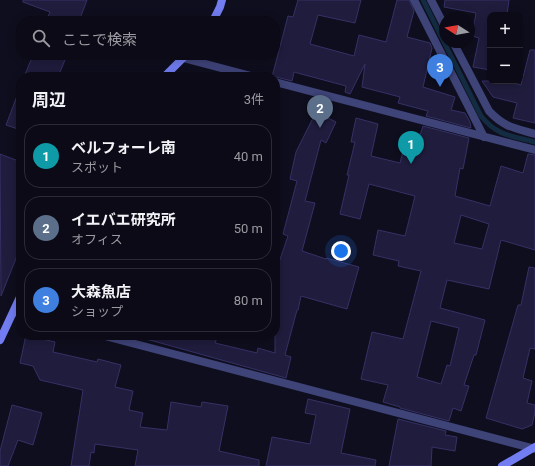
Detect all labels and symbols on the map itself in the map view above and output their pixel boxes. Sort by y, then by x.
north arrow [439,12,475,48]
pin: 3 [427,54,453,87]
pin: 2 [307,95,333,128]
pin: 1 [398,131,424,164]
your location [331,241,351,261]

